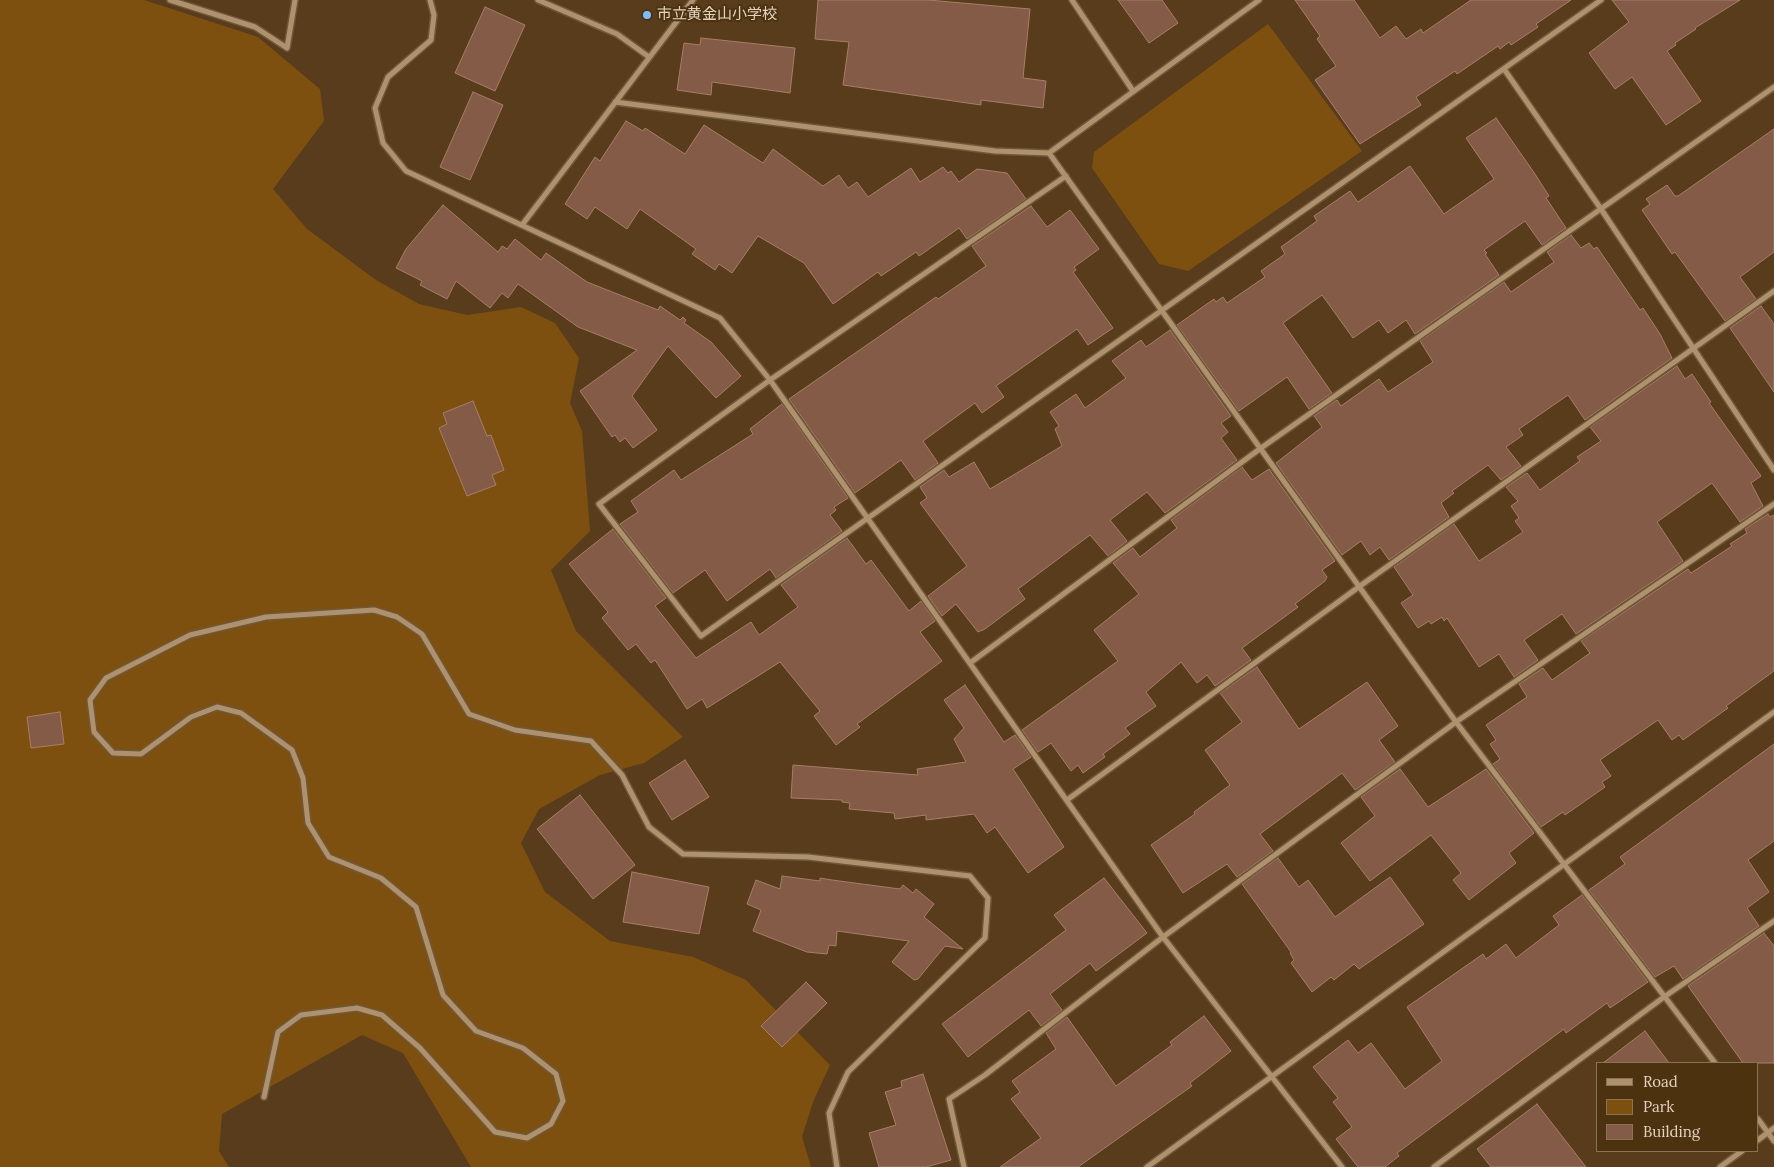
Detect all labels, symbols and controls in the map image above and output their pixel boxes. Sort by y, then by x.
place label: 市立黄金山小学校 [657,6,777,24]
marker: 市立黄金山小学校 [641,9,653,21]
legend [1596,1062,1759,1152]
text: Road [1643,1072,1678,1091]
text: Park [1643,1097,1674,1116]
text: Building [1643,1122,1700,1141]

